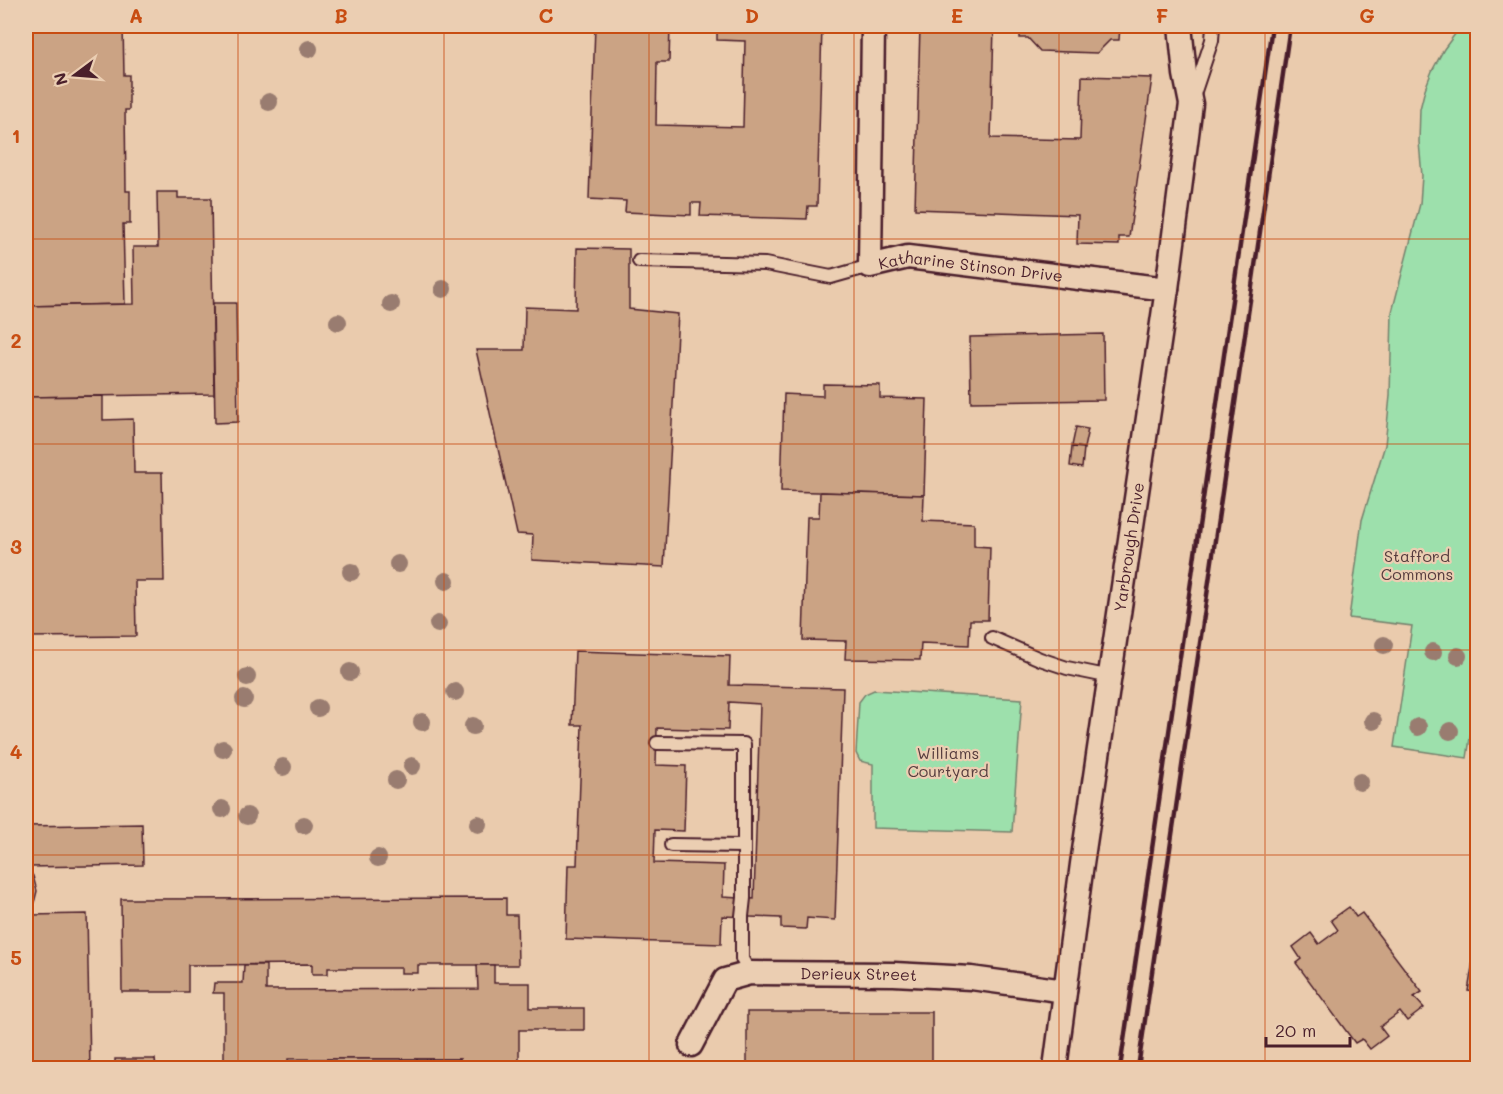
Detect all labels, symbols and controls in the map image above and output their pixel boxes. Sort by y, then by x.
text: A [129,2,143,28]
text: B [334,2,348,28]
text: C [539,2,554,28]
text: D [745,2,759,28]
text: E [951,2,963,28]
text: F [1156,2,1169,28]
text: G [1359,2,1375,28]
north arrow [45,45,105,105]
text: N [48,71,72,88]
text: 1 [12,122,20,148]
street label: Katharine Stinson Drive [876,246,1064,286]
text: 2 [10,327,22,353]
street label: Yarbrough Drive [1108,481,1148,613]
text: 3 [10,533,22,559]
park label: Stafford Commons [1381,545,1453,584]
text: 4 [10,738,23,764]
park label: Williams Courtyard [907,742,989,781]
text: 5 [10,944,22,970]
street label: Derieux Street [800,962,918,985]
scale bar [1266,1010,1350,1048]
text: 20 m [1275,1018,1316,1042]

